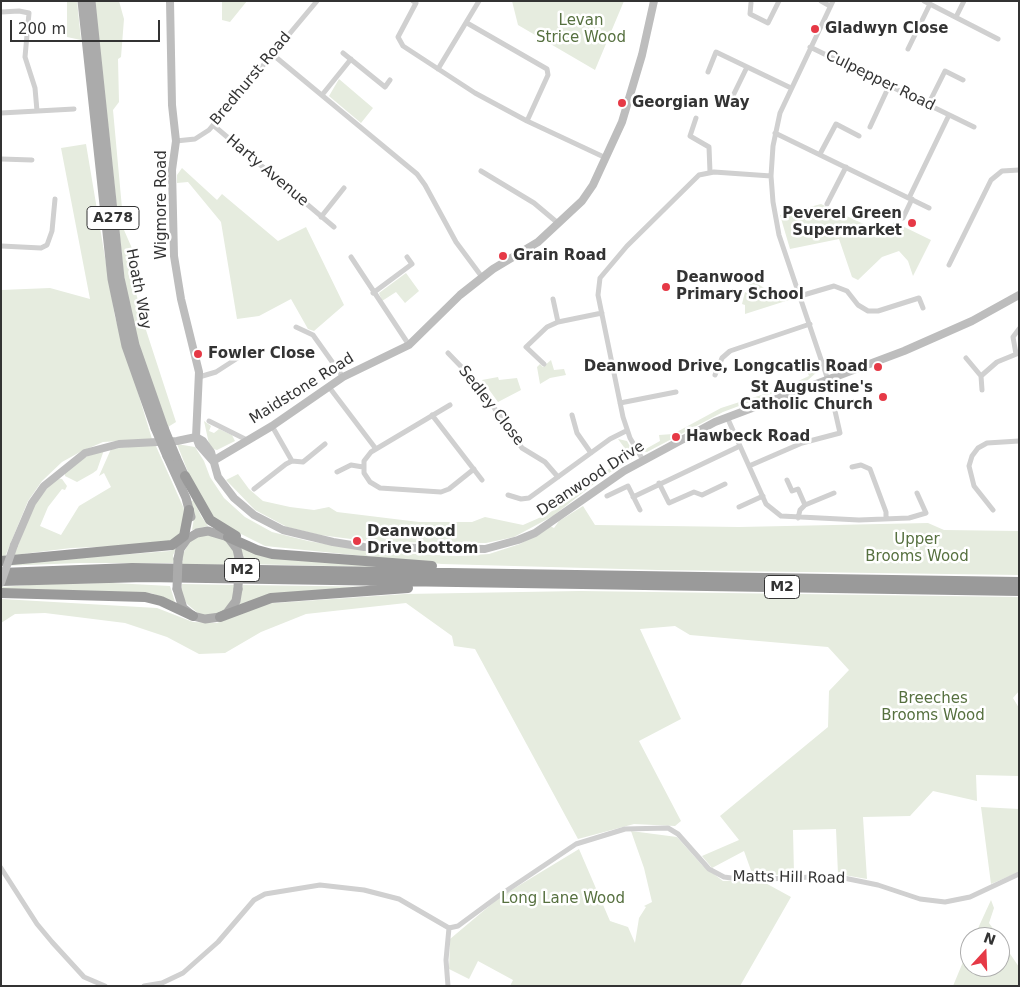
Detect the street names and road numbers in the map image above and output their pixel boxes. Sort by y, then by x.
street label: Bredhurst Road [207,29,295,129]
street label: Culpepper Road [822,47,938,115]
street label: Harty Avenue [222,131,312,211]
street label: Wigmore Road [153,150,171,260]
road number: A278 [87,207,139,230]
street label: Hoath Way [121,247,155,331]
street label: Maidstone Road [246,350,358,428]
street label: Sedley Close [454,363,528,449]
street label: Deanwood Drive [534,438,648,520]
road number: M2 [224,558,260,582]
road number: M2 [764,576,800,598]
street label: Matts Hill Road [733,868,845,888]

